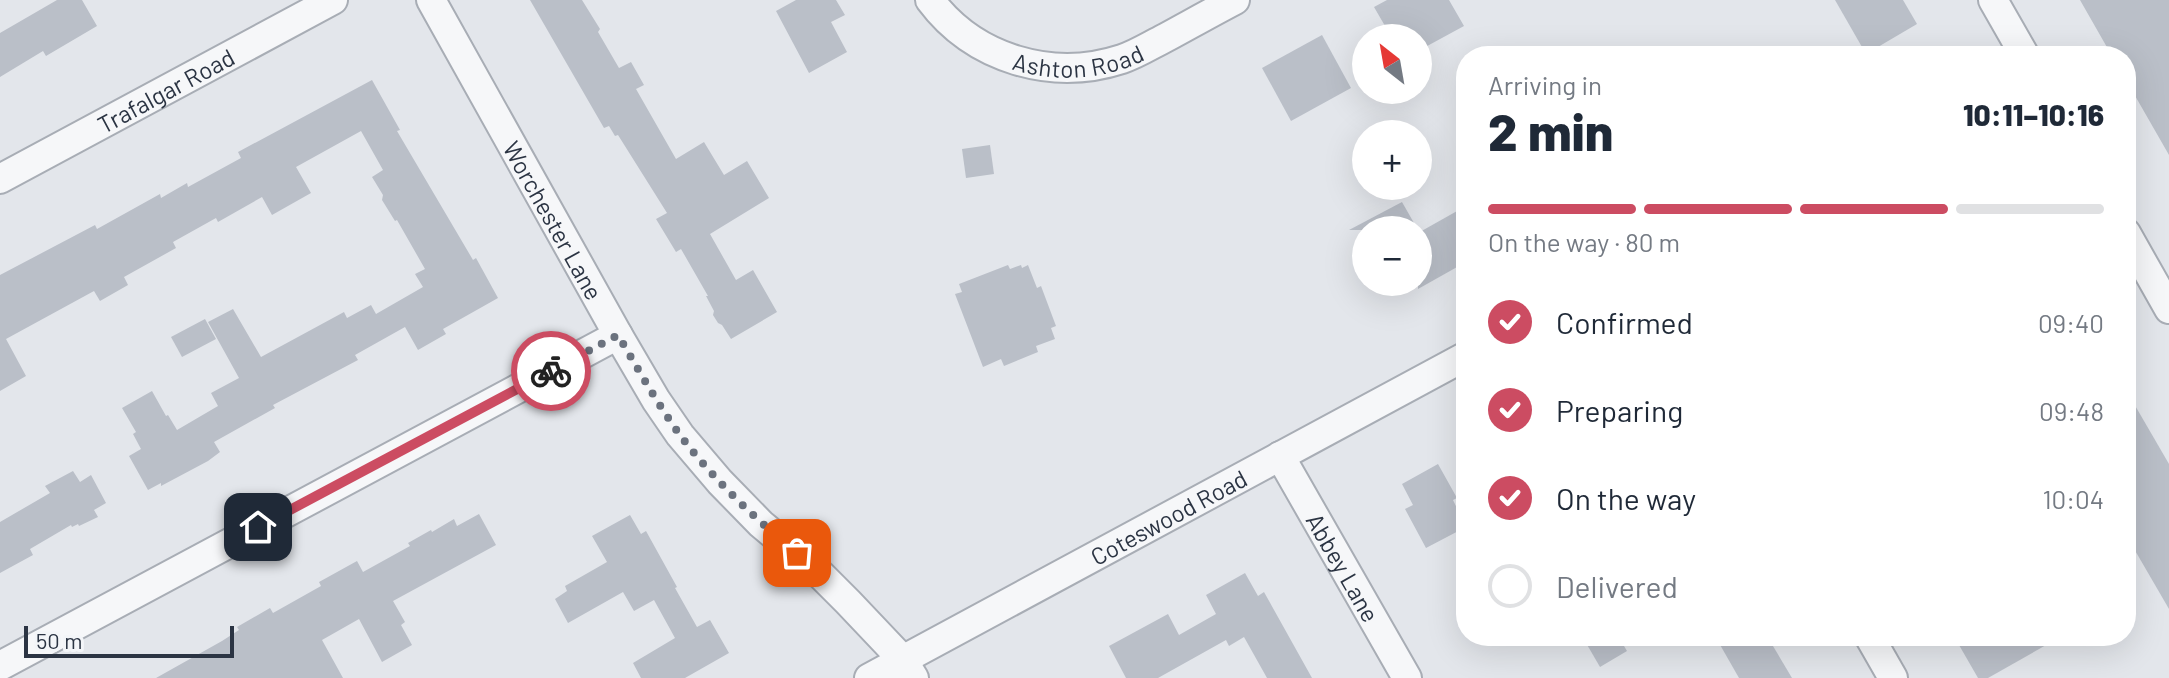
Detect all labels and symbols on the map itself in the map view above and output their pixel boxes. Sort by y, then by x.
north arrow [1352,24,1432,104]
street label: Ashton Road [1010,37,1148,82]
street label: Trafalgar Road [92,41,239,138]
street label: Worchester Lane [498,136,610,304]
courier [511,331,591,411]
street label: Coteswood Road [1085,463,1251,571]
pin [224,493,292,561]
street label: Abbey Lane [1301,508,1386,627]
pin [763,519,831,587]
scale bar [24,622,234,658]

